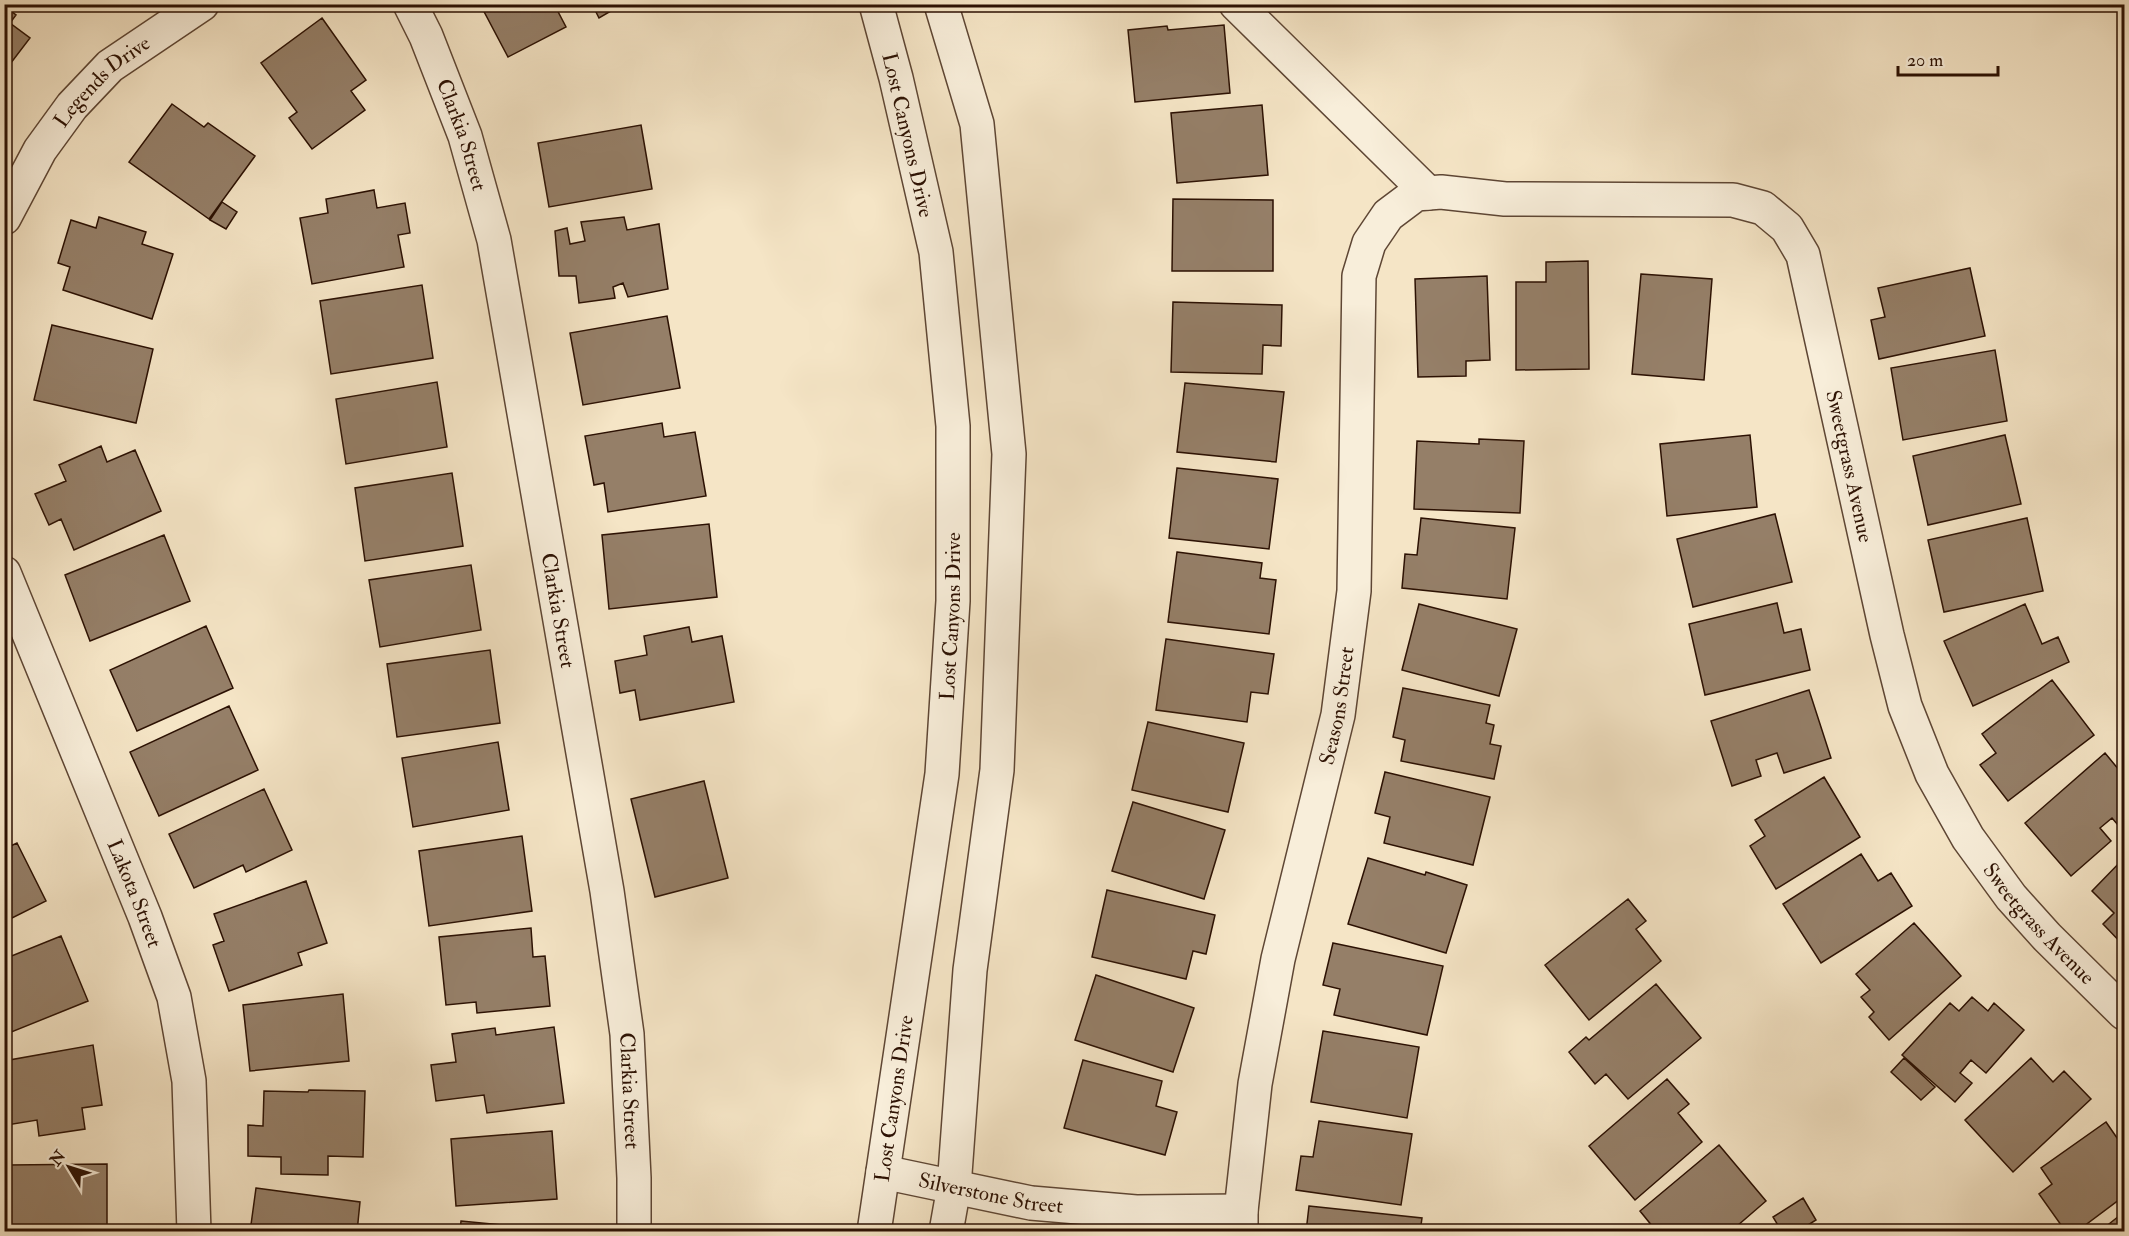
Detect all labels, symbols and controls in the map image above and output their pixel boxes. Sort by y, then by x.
street label: Legends Drive [48,30,156,133]
scale bar [1898,39,1998,77]
text: 20 m [1907,49,1943,72]
street label: Lost Canyons Drive [875,50,940,220]
street label: Clarkia Street [430,75,493,194]
street label: Sweetgrass Avenue [1819,388,1879,545]
street label: Lost Canyons Drive [934,532,967,701]
street label: Clarkia Street [535,551,581,670]
street label: Seasons Street [1313,645,1361,768]
street label: Lakota Street [101,835,168,951]
street label: Sweetgrass Avenue [1977,858,2100,991]
street label: Lost Canyons Drive [869,1013,920,1184]
street label: Clarkia Street [613,1032,646,1150]
north arrow [39,1137,99,1197]
text: N [45,1146,71,1171]
street label: Silverstone Street [916,1167,1064,1220]

